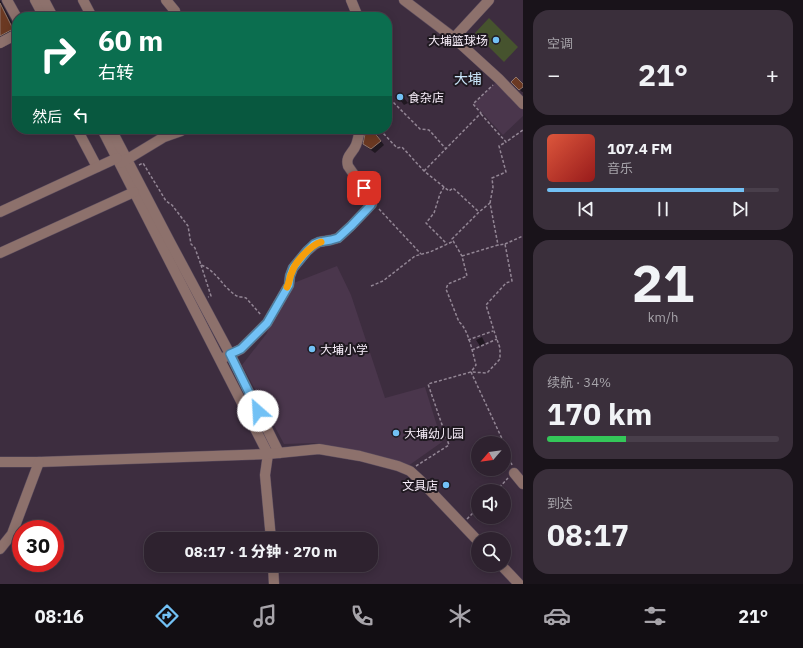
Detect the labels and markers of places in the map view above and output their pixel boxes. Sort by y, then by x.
place label: 大埔篮球场 [428,33,488,48]
marker: 大埔篮球场 [491,35,501,45]
place label: 食杂店 [408,90,444,105]
marker: 食杂店 [395,92,405,102]
pin [347,171,381,205]
place label: 大埔小学 [320,342,368,357]
marker: 大埔小学 [307,344,317,354]
place label: 大埔幼儿园 [404,426,464,441]
marker: 大埔幼儿园 [391,428,401,438]
place label: 文具店 [402,478,438,493]
marker: 文具店 [441,480,451,490]

